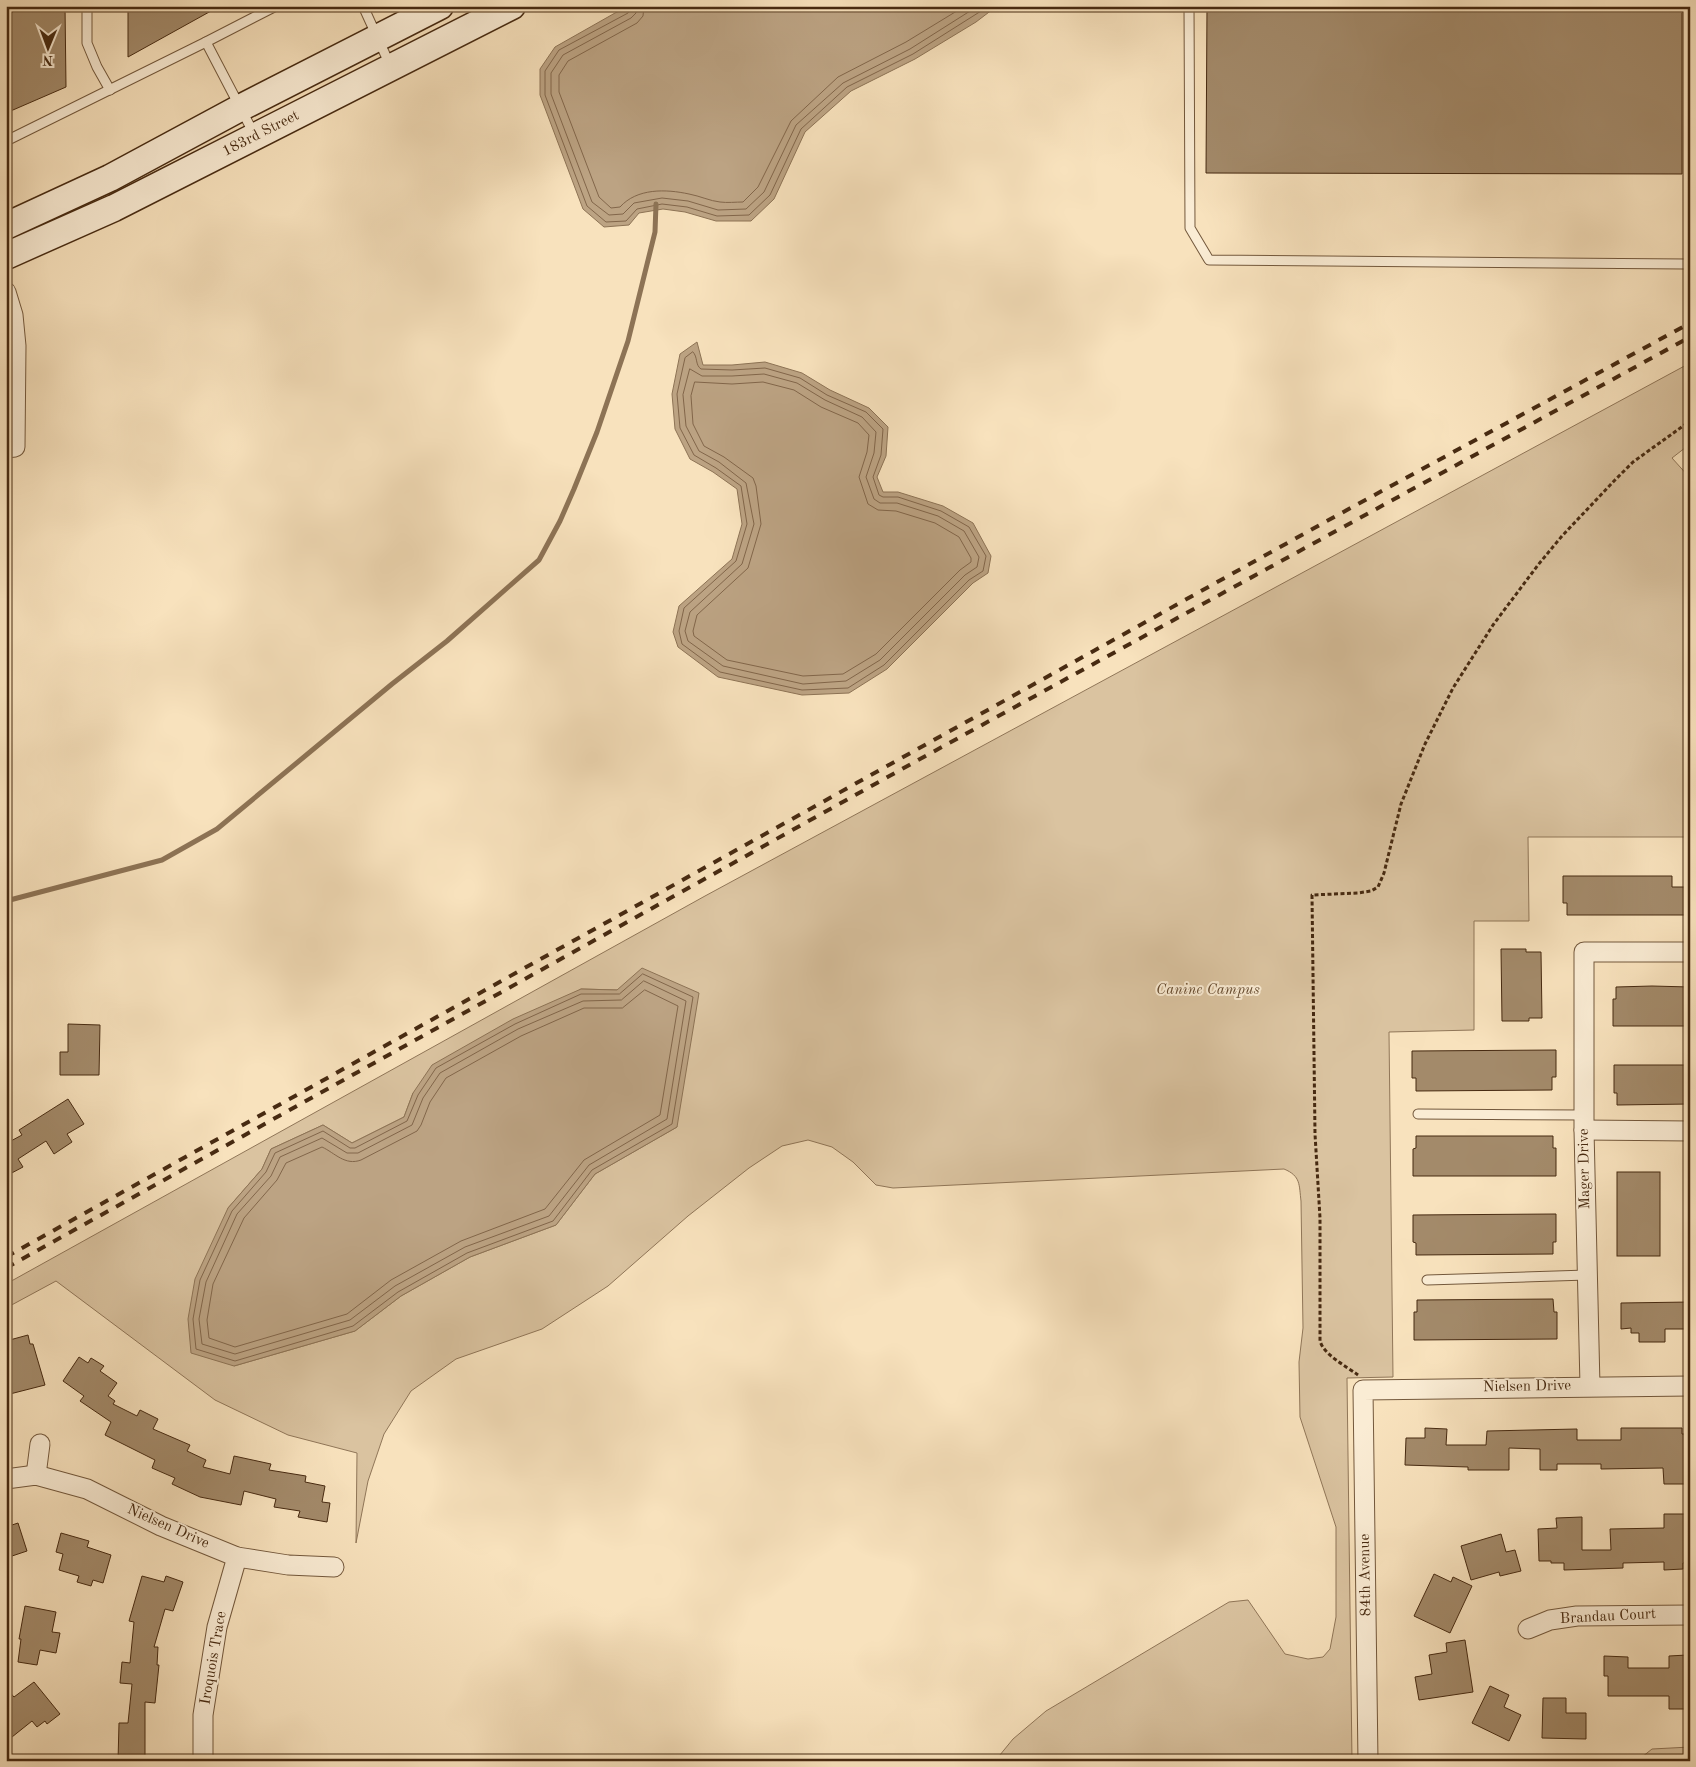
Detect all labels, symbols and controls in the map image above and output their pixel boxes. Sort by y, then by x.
north arrow [22,22,72,72]
text: N [42,53,53,67]
street label: 183rd Street [220,108,302,160]
park label: Canine Campus [1156,983,1260,998]
street label: Mager Drive [1577,1128,1593,1210]
street label: Nielsen Drive [1483,1379,1571,1395]
street label: Nielsen Drive [125,1502,211,1552]
street label: 84th Avenue [1358,1533,1374,1616]
street label: Brandau Court [1559,1607,1657,1627]
street label: Iroquois Trace [198,1610,230,1706]

